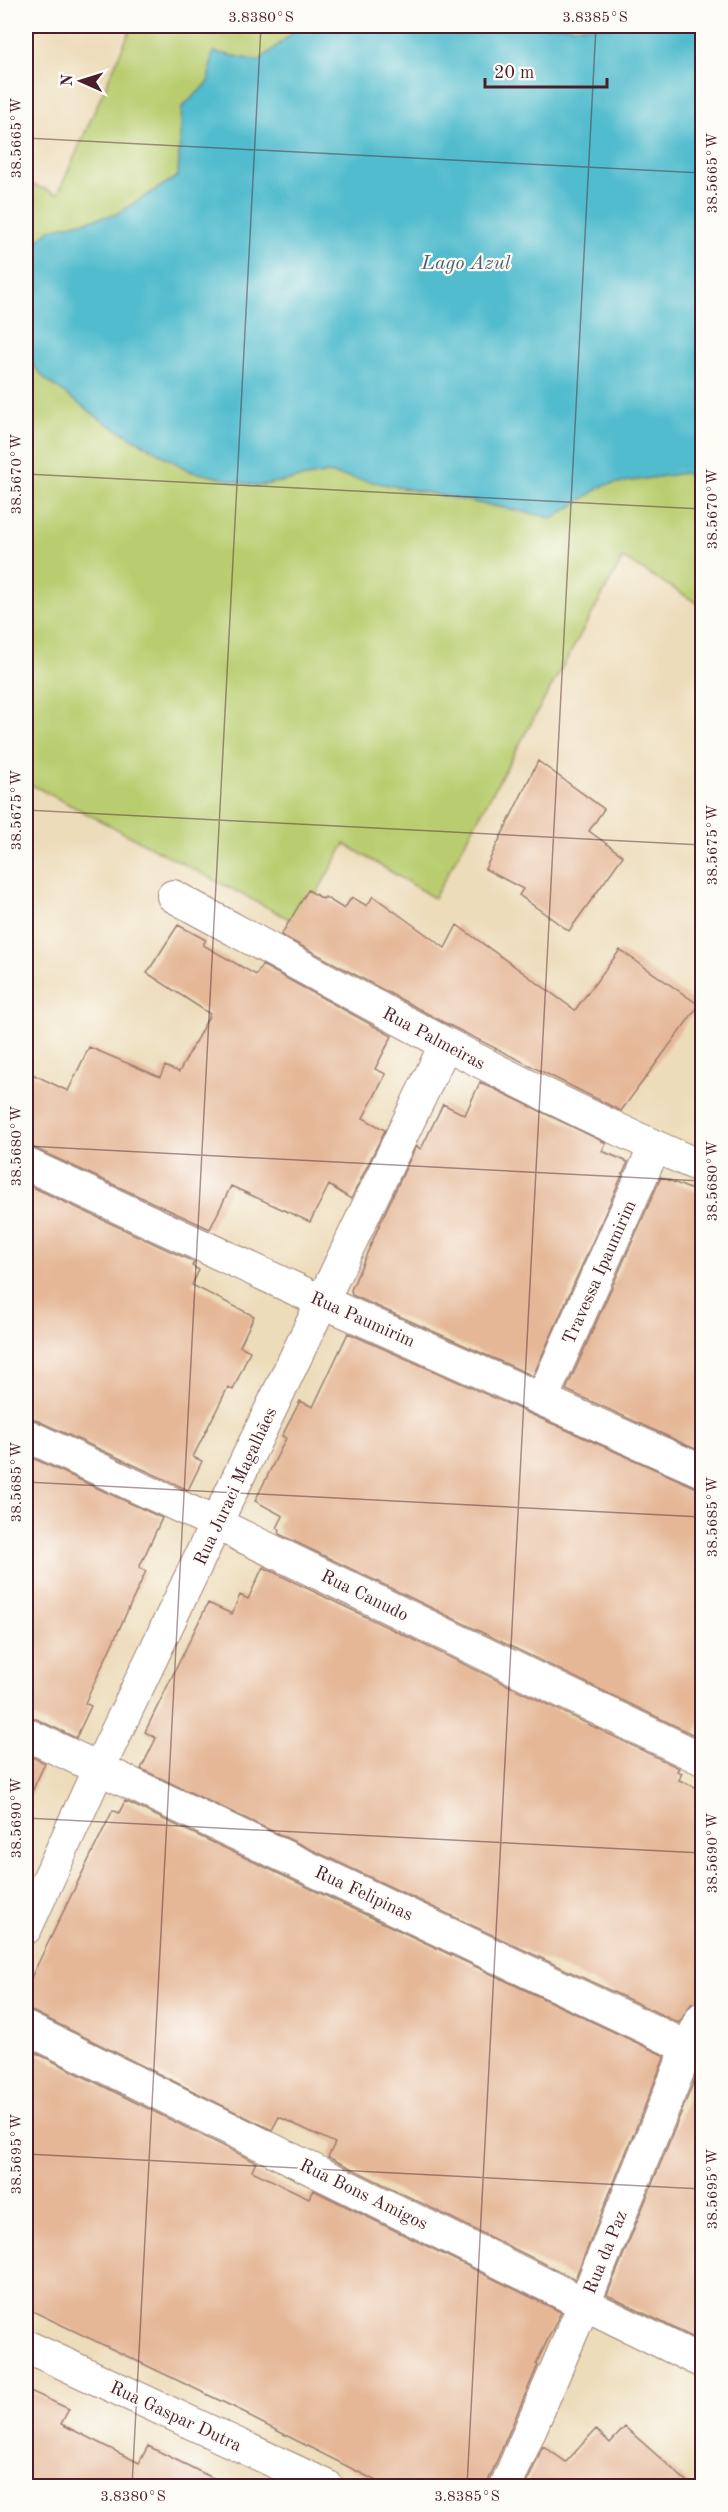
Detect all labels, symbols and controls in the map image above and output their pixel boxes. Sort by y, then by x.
text: 3.8380°S [228,11,294,26]
text: 3.8385°S [562,11,628,26]
north arrow [51,51,111,111]
scale bar [485,51,606,89]
text: 20 m [494,64,534,82]
text: N [60,73,76,87]
text: 38.5665°W [10,97,25,179]
text: 38.5665°W [706,132,721,214]
water label: Lago Azul [420,254,511,274]
text: 38.5670°W [10,433,25,515]
text: 38.5670°W [706,468,721,550]
text: 38.5675°W [10,769,25,851]
text: 38.5675°W [706,804,721,886]
street label: Rua Palmeiras [379,1004,488,1073]
text: 38.5680°W [10,1105,25,1187]
text: 38.5680°W [706,1140,721,1222]
street label: Travessa Ipaumirim [560,1198,640,1347]
street label: Rua Paumirim [308,1289,417,1351]
street label: Rua Juraci Magalhães [191,1405,280,1568]
text: 38.5685°W [10,1441,25,1523]
text: 38.5685°W [706,1476,721,1558]
street label: Rua Canudo [318,1567,411,1625]
text: 38.5690°W [10,1777,25,1859]
text: 38.5690°W [706,1812,721,1894]
street label: Rua Felipinas [312,1863,416,1925]
text: 38.5695°W [10,2113,25,2195]
text: 38.5695°W [706,2148,721,2230]
street label: Rua Bons Amigos [297,2156,430,2234]
street label: Rua da Paz [581,2208,631,2297]
street label: Rua Gaspar Dutra [107,2379,244,2455]
text: 3.8380°S [100,2490,166,2505]
text: 3.8385°S [434,2490,500,2505]

